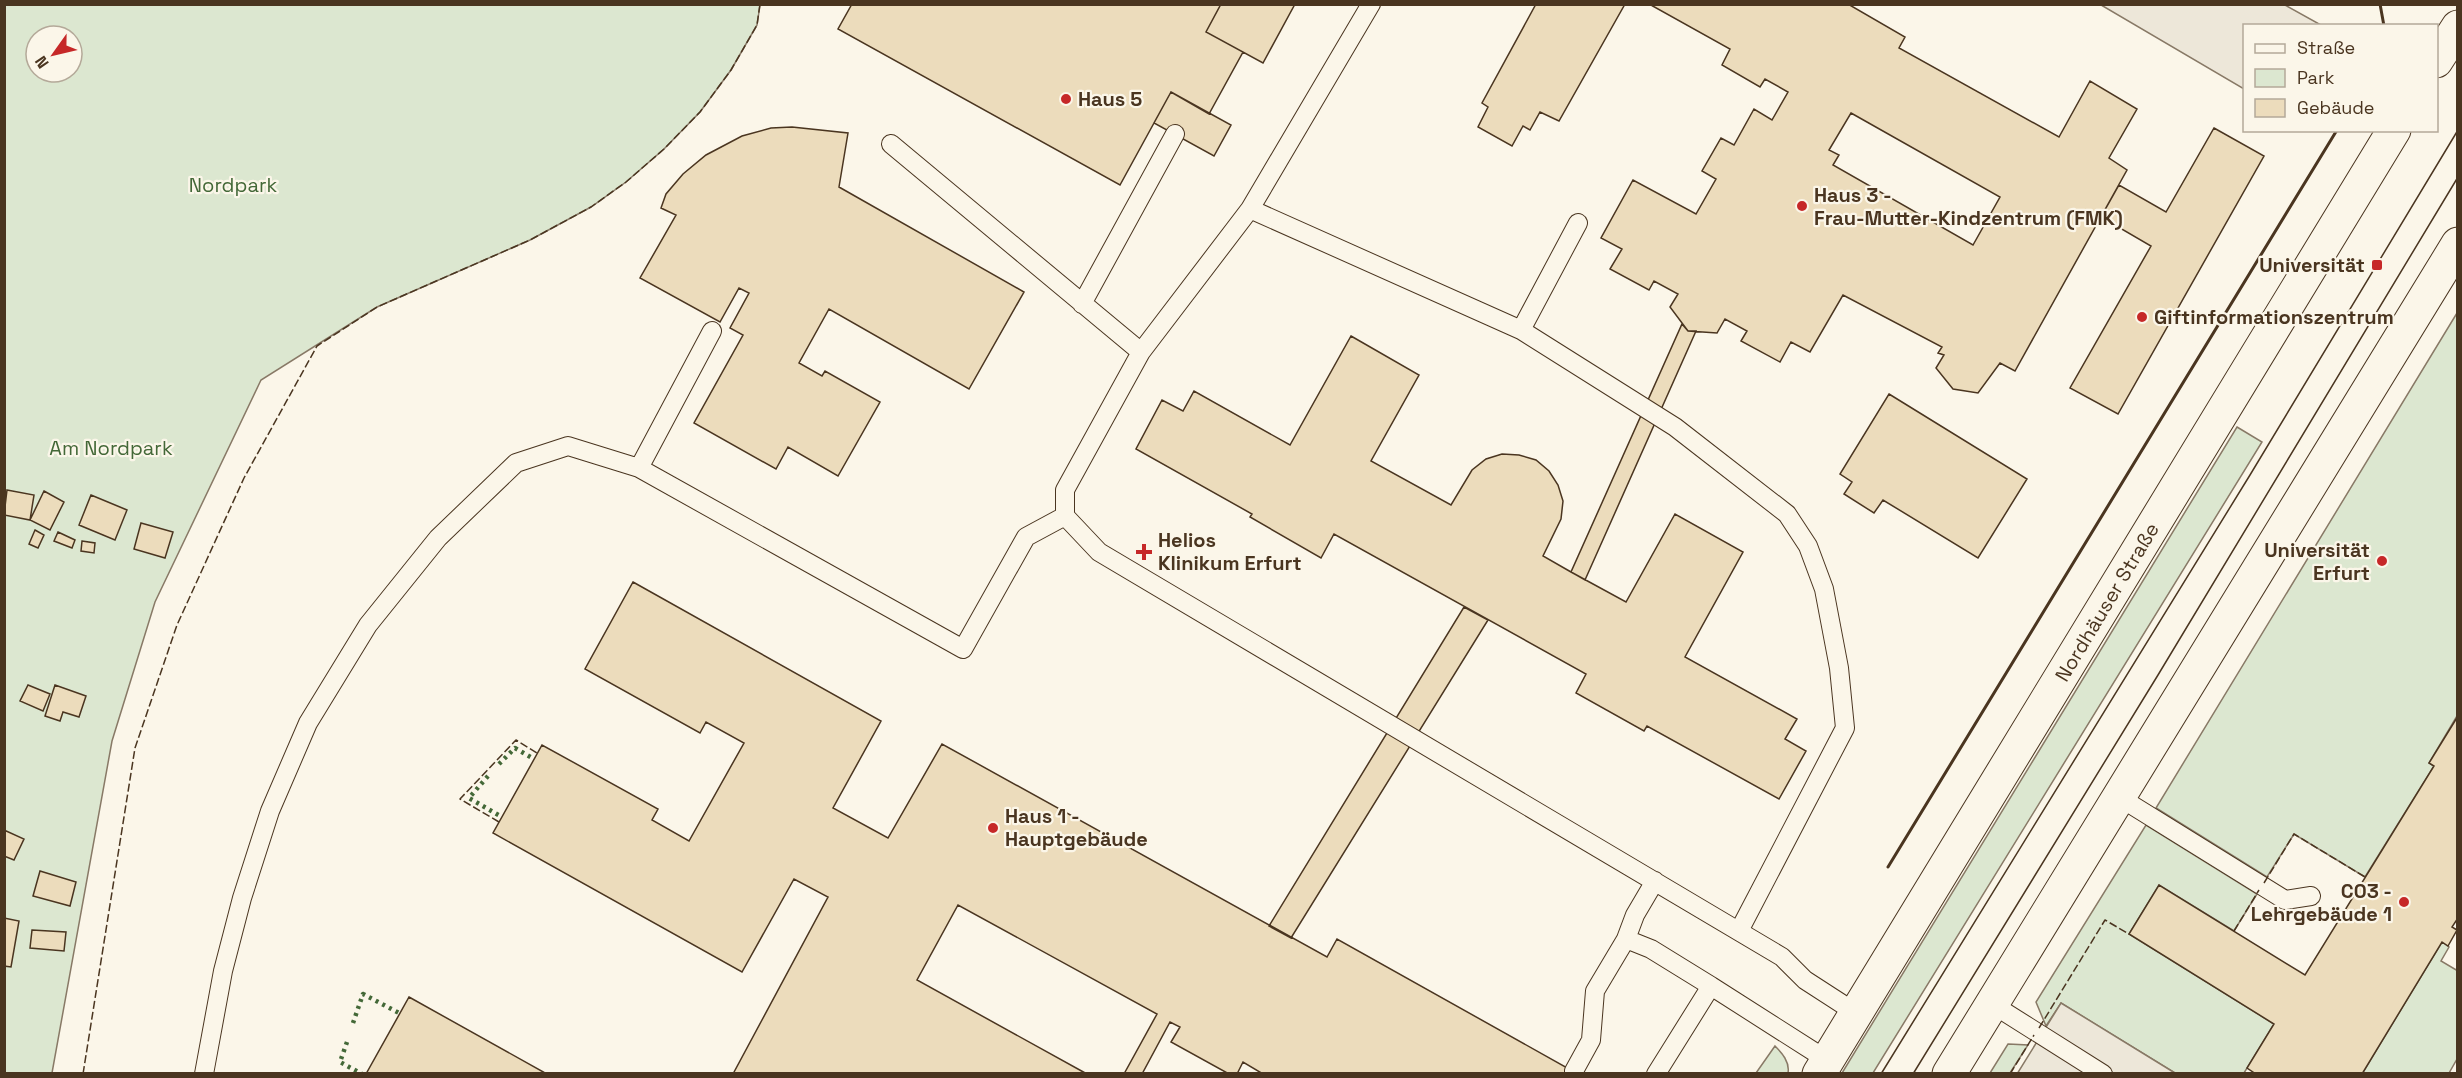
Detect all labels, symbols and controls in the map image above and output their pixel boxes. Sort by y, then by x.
north arrow [24,24,84,84]
legend [2243,24,2438,132]
text: Straße [2297,36,2355,59]
text: N [30,52,54,72]
text: Park [2297,66,2335,89]
place label: Haus 5 [1078,86,1142,112]
marker: Haus 5 [1059,92,1073,106]
text: Gebäude [2297,96,2375,119]
park label: Nordpark [189,172,277,198]
place label: Haus 3 - Frau-Mutter-Kindzentrum (FMK) [1814,182,2123,231]
marker: Haus 3 - Frau-Mutter-Kindzentrum (FMK) [1795,199,1809,213]
place label: Universität [2259,252,2365,278]
marker: Universität [2370,258,2384,272]
place label: Giftinformationszentrum [2154,304,2394,330]
marker: Giftinformationszentrum [2135,310,2149,324]
park label: Am Nordpark [49,435,173,461]
street label: Nordhäuser Straße [2049,518,2165,686]
place label: Helios Klinikum Erfurt [1158,527,1302,576]
place label: Universität Erfurt [2264,537,2370,586]
marker: Helios Klinikum Erfurt [1135,543,1153,561]
marker: Universität Erfurt [2375,554,2389,568]
place label: Haus 1 - Hauptgebäude [1005,803,1148,852]
marker: Haus 1 - Hauptgebäude [986,821,1000,835]
place label: C03 - Lehrgebäude 1 [2251,878,2392,927]
marker: C03 - Lehrgebäude 1 [2397,895,2411,909]

